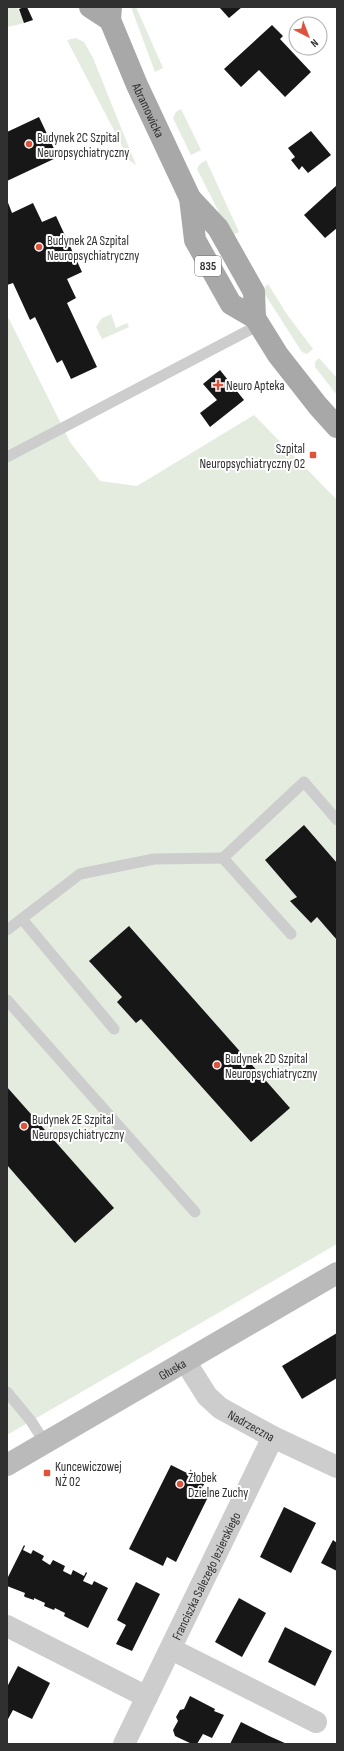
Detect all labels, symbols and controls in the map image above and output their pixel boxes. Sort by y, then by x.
north arrow [288,16,328,56]
text: N [308,36,321,50]
street label: Abramowicka [128,80,167,140]
place label: Budynek 2C Szpital Neuropsychiatryczny [37,130,129,161]
marker: Budynek 2C Szpital Neuropsychiatryczny [24,139,34,149]
place label: Budynek 2A Szpital Neuropsychiatryczny [47,233,139,264]
marker: Budynek 2A Szpital Neuropsychiatryczny [34,242,44,252]
road number: 835 [195,256,221,276]
place label: Neuro Apteka [226,378,285,394]
marker: Neuro Apteka [213,380,223,390]
place label: Szpital Neuropsychiatryczny 02 [199,441,305,472]
marker: Szpital Neuropsychiatryczny 02 [308,450,318,460]
place label: Budynek 2D Szpital Neuropsychiatryczny [225,1051,317,1082]
marker: Budynek 2D Szpital Neuropsychiatryczny [212,1060,222,1070]
place label: Budynek 2E Szpital Neuropsychiatryczny [32,1112,124,1143]
marker: Budynek 2E Szpital Neuropsychiatryczny [19,1121,29,1131]
street label: Głuska [156,1356,189,1384]
street label: Nadrzeczna [225,1407,277,1445]
place label: Kuncewiczowej NŻ 02 [55,1459,122,1490]
marker: Kuncewiczowej NŻ 02 [42,1468,52,1478]
place label: Żłobek Dzielne Zuchy [188,1469,248,1501]
marker: Żłobek Dzielne Zuchy [175,1479,185,1489]
street label: Franciszka Salezego Jezierskiego [169,1510,244,1643]

